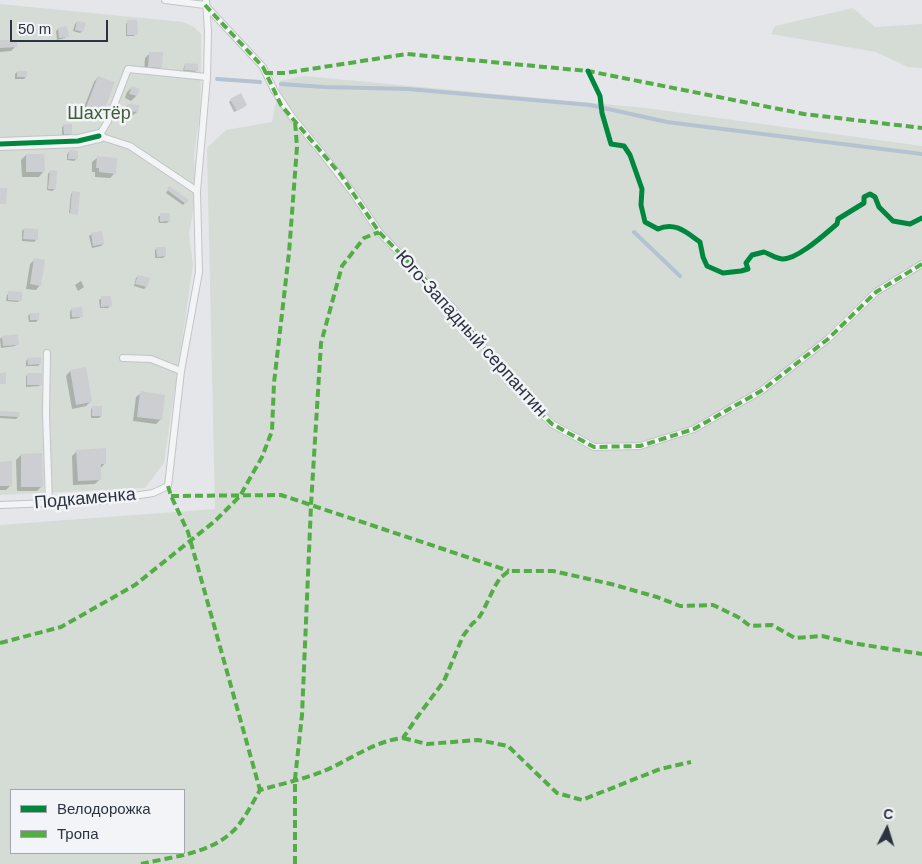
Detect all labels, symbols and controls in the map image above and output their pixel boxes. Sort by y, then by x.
scale bar [12,10,110,42]
text: 50 m [18,20,51,37]
park label: Шахтёр [67,103,131,125]
street label: Юго-Западный серпантин [391,246,551,422]
street label: Подкаменка [33,484,137,514]
legend [10,789,185,854]
text: Велодорожка [57,800,151,817]
north arrow [862,804,912,854]
text: С [883,806,894,822]
text: Тропа [57,825,98,842]

